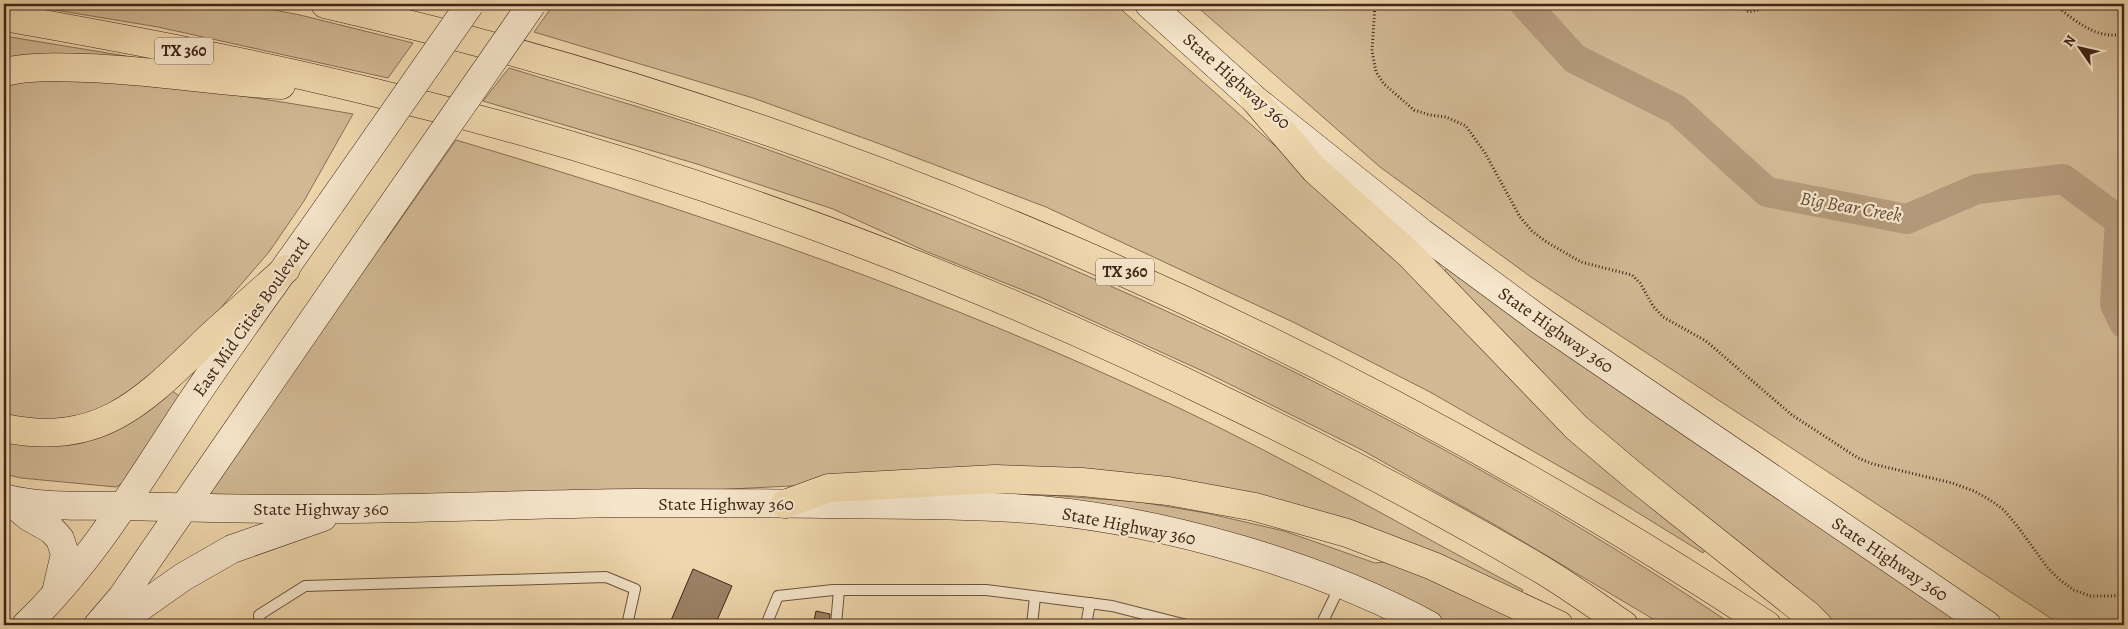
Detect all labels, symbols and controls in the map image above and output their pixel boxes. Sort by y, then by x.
north arrow [2056,22,2106,72]
street label: State Highway 360 [1178,27,1296,135]
text: N [2059,31,2080,51]
road number: TX 360 [155,37,213,64]
water label: Big Bear Creek [1798,185,1904,229]
street label: East Mid Cities Boulevard [187,232,315,401]
road number: TX 360 [1096,258,1154,286]
street label: State Highway 360 [1494,281,1618,379]
street label: State Highway 360 [658,492,794,516]
street label: State Highway 360 [253,497,389,521]
street label: State Highway 360 [1060,501,1198,551]
street label: State Highway 360 [1827,511,1953,607]

